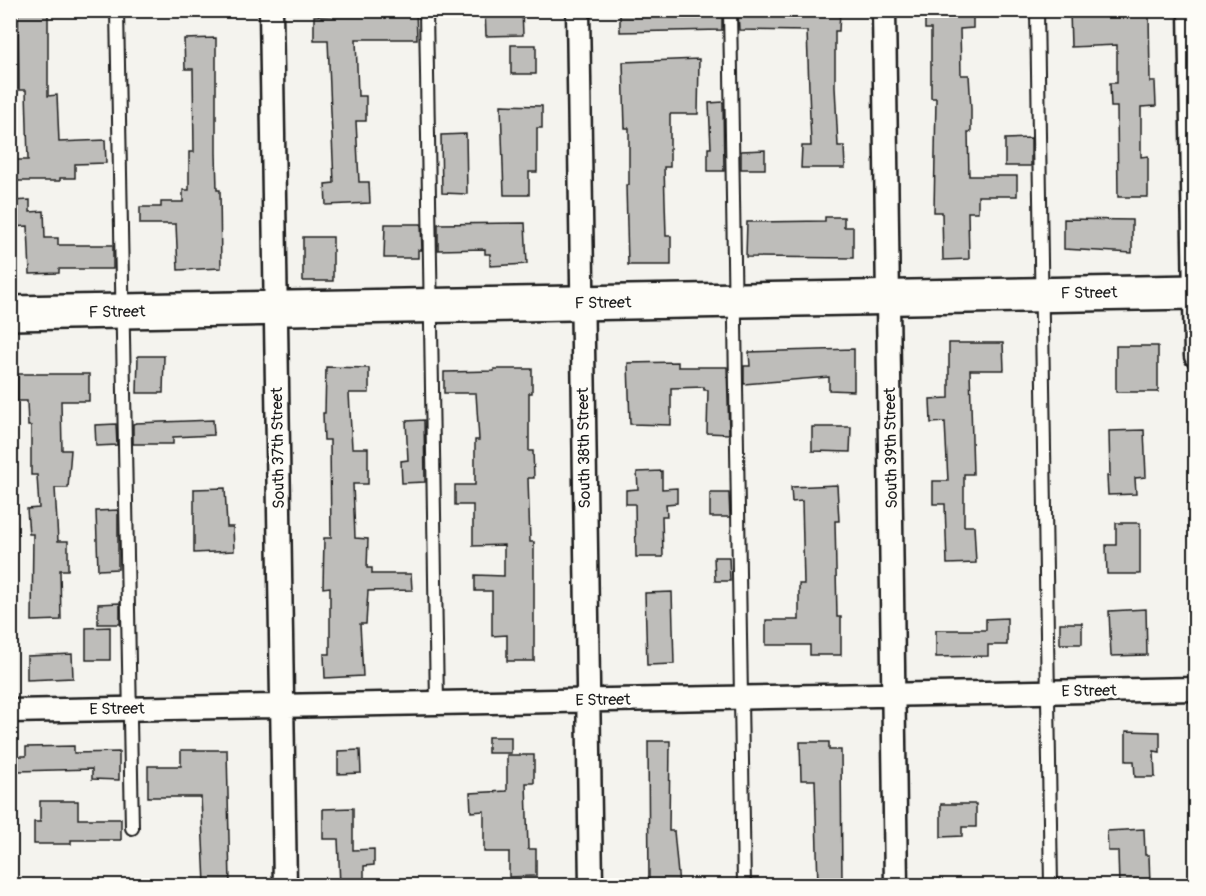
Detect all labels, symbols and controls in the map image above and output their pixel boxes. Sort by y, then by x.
street label: F Street [1061,282,1118,303]
street label: F Street [575,292,632,313]
street label: F Street [89,301,146,322]
street label: South 37th Street [267,386,289,509]
street label: South 38th Street [573,387,595,509]
street label: South 39th Street [880,387,902,509]
street label: E Street [1061,681,1117,701]
street label: E Street [575,690,631,710]
street label: E Street [89,699,145,719]

